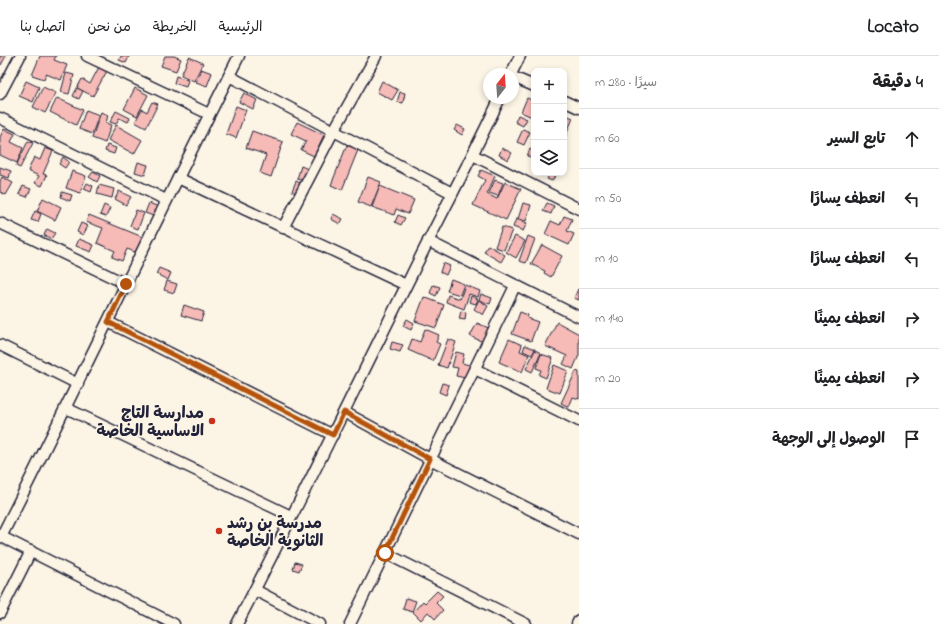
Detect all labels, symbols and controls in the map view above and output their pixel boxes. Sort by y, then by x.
text: Locato [867,14,919,41]
text: اتصل بنا [20,17,65,38]
text: من نحن [87,17,131,38]
text: الخريطة [153,17,197,38]
text: الرئيسية [219,17,263,38]
north arrow [483,68,519,104]
map controls [531,68,567,176]
button: + [531,68,567,104]
text: 4 دقيقة [873,70,923,95]
text: سيرًا · 280 m [595,73,657,92]
button: − [531,104,567,140]
text: تابع السير [828,128,885,150]
icon: ahead [901,128,923,150]
text: 60 m [595,129,620,148]
button: layers [531,140,567,176]
text: انعطف يسارًا [810,188,885,210]
icon: left [901,188,923,210]
text: 50 m [595,189,621,208]
text: انعطف يسارًا [810,248,885,270]
icon: left [901,248,923,270]
text: 10 m [595,249,618,268]
route end [117,275,135,293]
text: انعطف يمينًا [814,308,885,330]
icon: right [901,308,923,330]
text: 140 m [595,309,623,328]
text: انعطف يمينًا [814,368,885,390]
icon: right [901,368,923,390]
text: 20 m [595,369,620,388]
place label: مدارسة التاج الاساسية الخاصة [96,402,204,444]
marker: مدارسة التاج الاساسية الخاصة [207,416,217,426]
text: الوصول إلى الوجهة [772,428,885,450]
icon: arrive [901,428,923,450]
place label: مدرسة بن رشد الثانوية الخاصة [227,512,323,554]
marker: مدرسة بن رشد الثانوية الخاصة [214,526,224,536]
route start [376,544,394,562]

